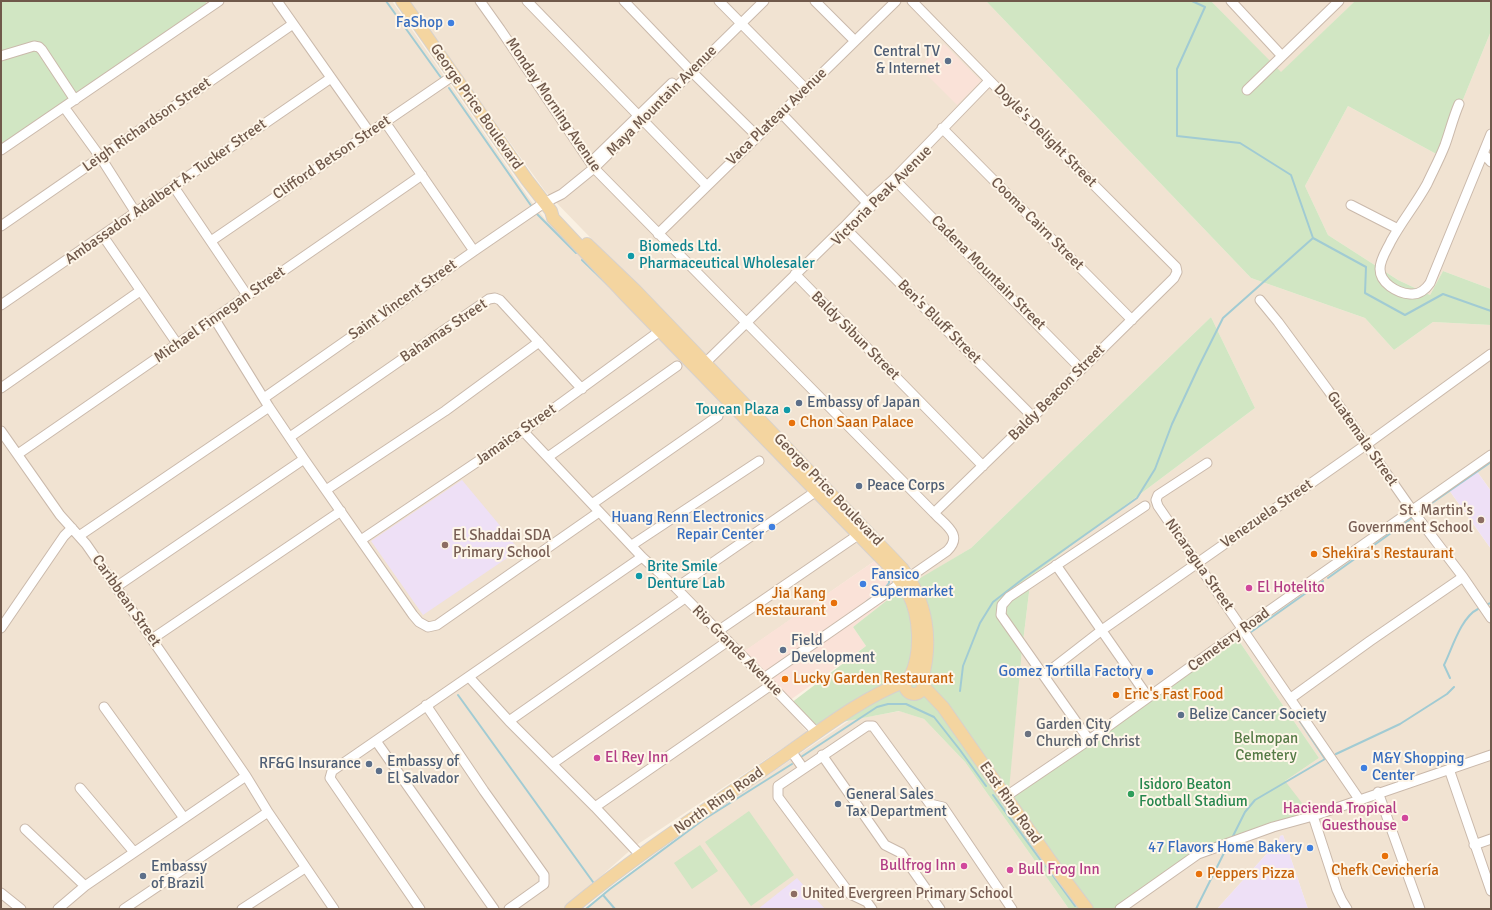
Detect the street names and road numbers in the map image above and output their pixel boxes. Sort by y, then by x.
street label: Monday Morning Avenue [501,35,605,175]
street label: George Price Boulevard [426,41,526,173]
street label: Maya Mountain Avenue [603,42,721,160]
street label: Vaca Plateau Avenue [723,64,831,170]
street label: Leigh Richardson Street [79,74,215,176]
street label: Doyle's Delight Street [990,81,1100,191]
street label: Clifford Betson Street [270,112,394,204]
street label: Ambassador Adalbert A. Tucker Street [62,115,270,269]
street label: Victoria Peak Avenue [828,142,936,250]
street label: Cooma Cairn Street [987,174,1087,274]
street label: Cadena Mountain Street [927,212,1049,334]
street label: Saint Vincent Street [345,256,461,344]
street label: Michael Finnegan Street [151,263,289,367]
street label: Ben's Bluff Street [893,276,985,368]
street label: Baldy Sibun Street [807,288,903,384]
street label: Bahamas Street [397,295,491,367]
street label: Baldy Beacon Street [1005,341,1109,445]
street label: Guatemala Street [1323,388,1401,490]
street label: Jamaica Street [472,400,560,470]
street label: George Price Boulevard [770,430,886,550]
street label: Venezuela Street [1218,476,1316,552]
street label: Nicaragua Street [1161,516,1237,614]
street label: Caribbean Street [88,552,164,650]
street label: Rio Grande Avenue [688,602,786,700]
street label: Cemetery Road [1185,604,1273,676]
street label: East Ring Road [975,759,1045,847]
street label: North Ring Road [671,763,767,839]

